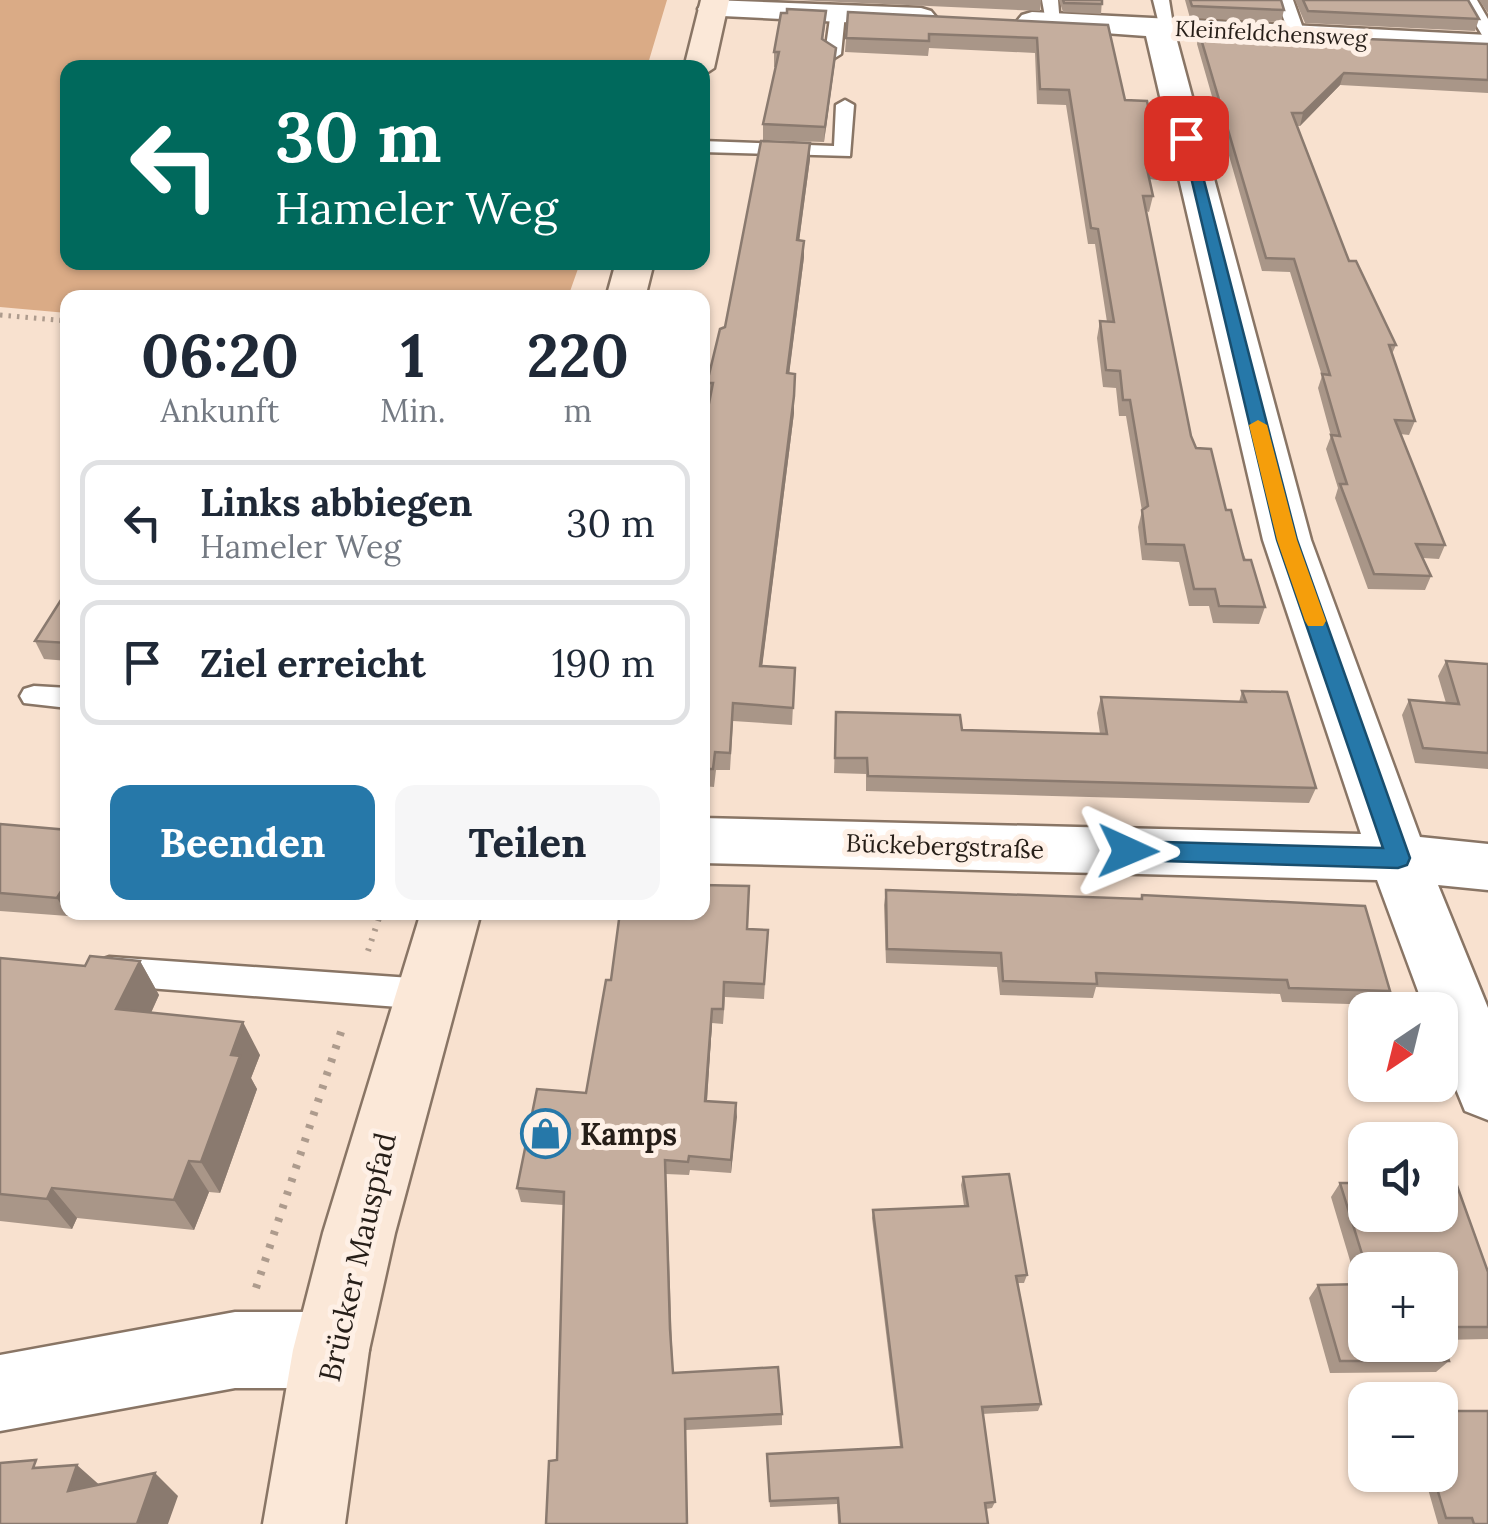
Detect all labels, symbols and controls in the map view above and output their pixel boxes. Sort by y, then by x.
street label: Kleinfeldchensweg [1174,14,1369,52]
text: 30 m [275,92,442,181]
pin [1144,96,1229,181]
icon: left [110,100,240,230]
icon: arrive [1159,111,1214,166]
text: Hameler Weg [275,179,558,236]
text: 06:20 [141,317,299,393]
text: 1 [401,317,425,393]
text: 220 [527,317,629,393]
text: Ankunft [161,390,279,431]
text: Min. [380,390,446,431]
text: m [564,390,592,431]
text: Links abbiegen [200,478,472,526]
icon: left [115,495,170,550]
text: 30 m [566,499,655,547]
text: Hameler Weg [200,526,401,567]
icon: arrive [115,635,170,690]
text: Ziel erreicht [200,639,426,687]
text: 190 m [552,639,655,687]
button: Beenden [110,785,375,900]
button: Teilen [395,785,660,900]
position arrow [1076,799,1180,903]
street label: Bückebergstraße [845,827,1045,865]
north arrow [1348,992,1458,1102]
map controls [1348,992,1458,1492]
shop icon: Kamps [519,1108,571,1160]
place label: Kamps [580,1115,677,1153]
button: sound [1348,1122,1458,1232]
street label: Brücker Mauspfad [310,1129,404,1385]
button: + [1348,1252,1458,1362]
button: − [1348,1382,1458,1492]

